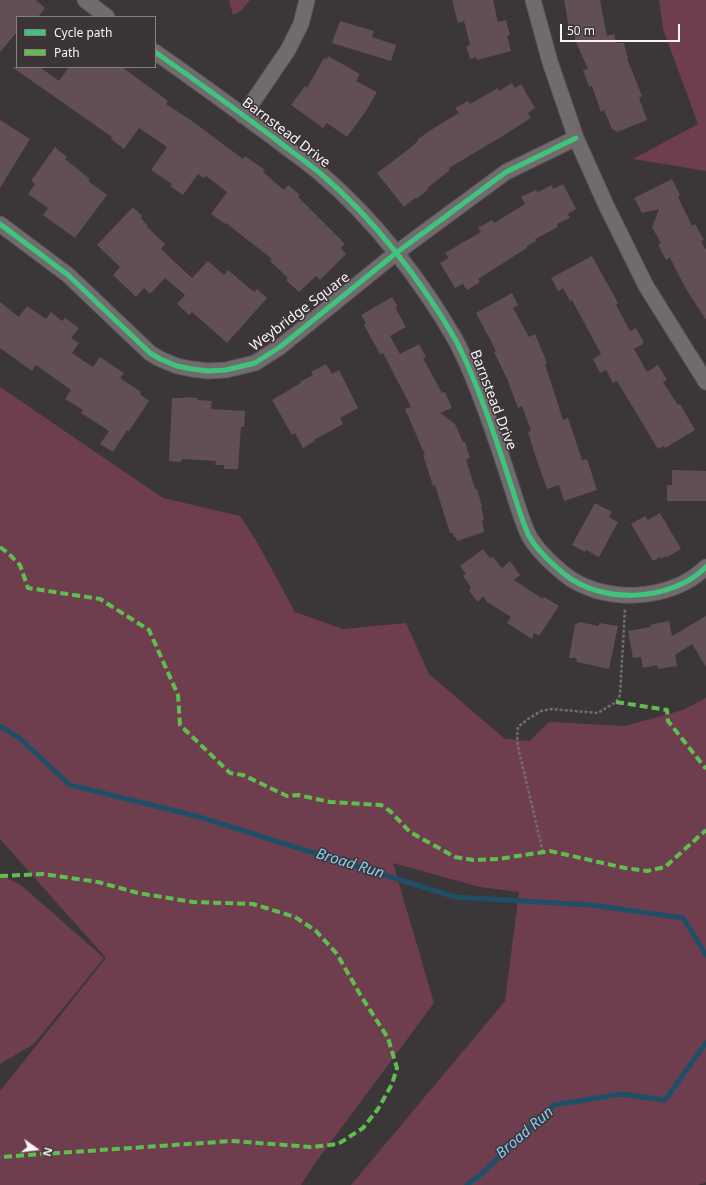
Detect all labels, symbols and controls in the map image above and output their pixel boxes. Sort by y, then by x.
legend [16,16,156,68]
scale bar [562,16,682,42]
text: 50 m [567,22,595,39]
text: Cycle path [54,24,112,41]
text: Path [54,44,80,61]
street label: Barnstead Drive [239,94,333,172]
street label: Weybridge Square [247,269,353,355]
street label: Barnstead Drive [466,348,520,452]
water label: Broad Run [314,845,386,883]
water label: Broad Run [493,1103,557,1163]
north arrow [16,1129,56,1169]
text: N [40,1146,56,1158]

